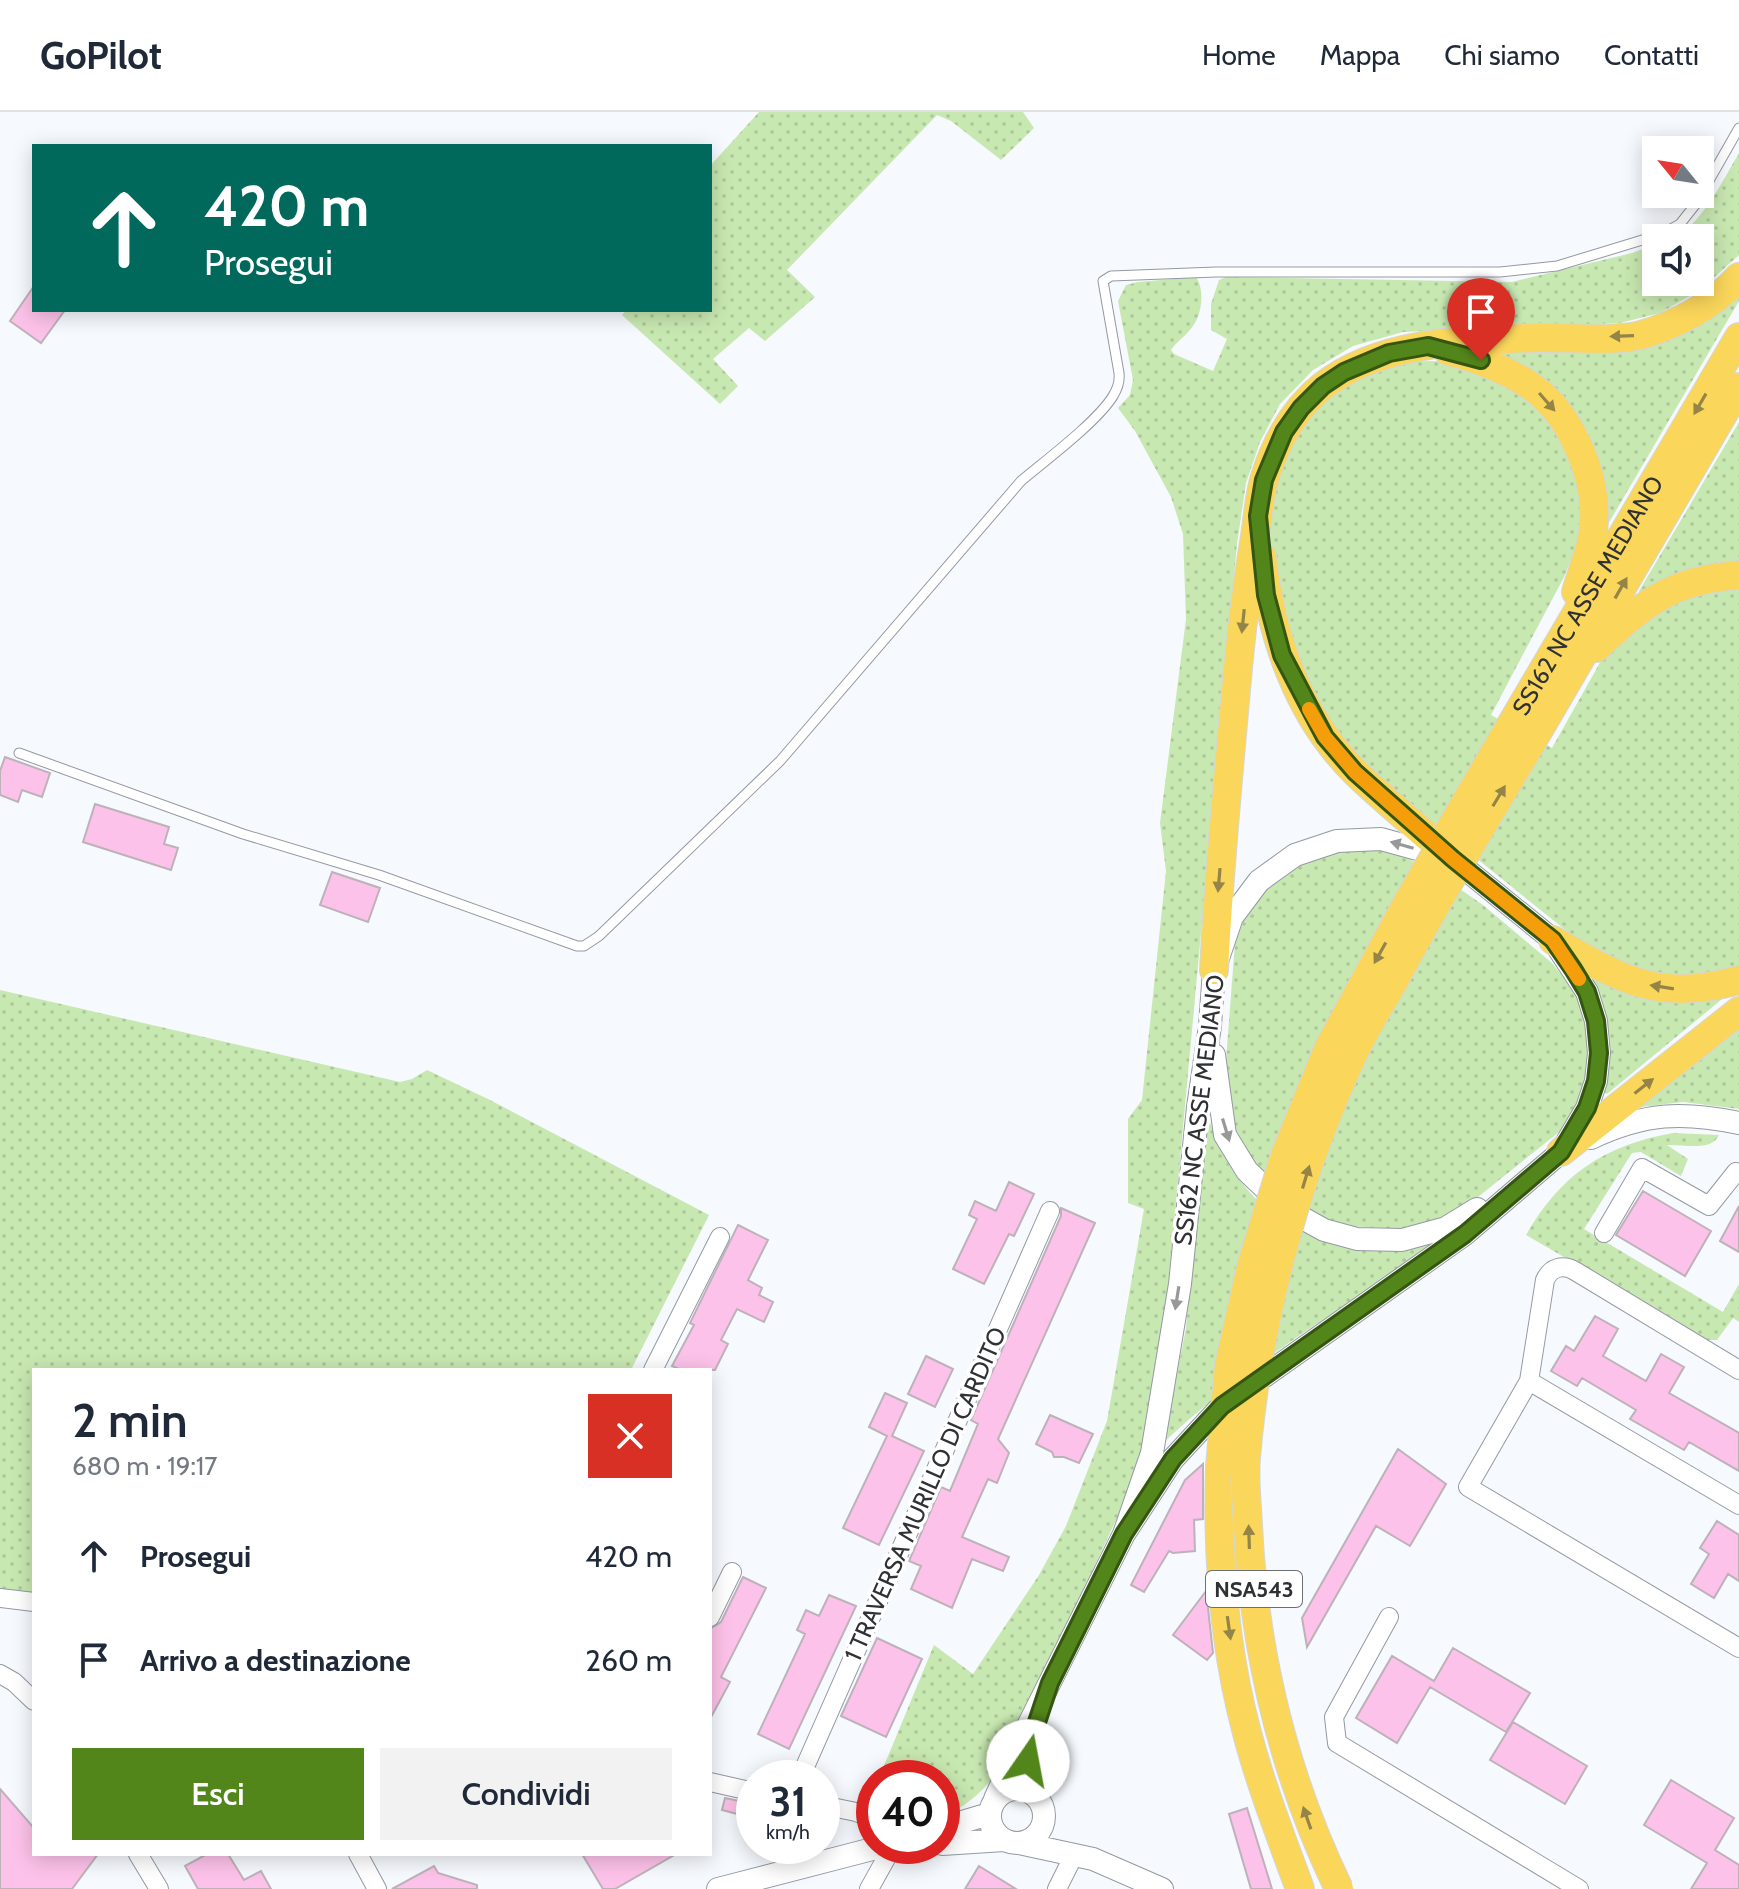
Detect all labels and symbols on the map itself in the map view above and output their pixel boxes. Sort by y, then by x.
north arrow [1642,136,1714,208]
pin [1447,278,1515,360]
one-way arrow [1609,330,1634,343]
one-way arrow [1538,391,1555,411]
one-way arrow [1693,393,1707,415]
street label: SS162 NC ASSE MEDIANO [1506,470,1669,720]
one-way arrow [1614,577,1628,599]
one-way arrow [1236,609,1249,634]
one-way arrow [1492,785,1506,807]
one-way arrow [1390,838,1415,850]
one-way arrow [1212,868,1225,893]
one-way arrow [1374,942,1387,965]
street label: SS162 NC ASSE MEDIANO [1168,973,1230,1247]
one-way arrow [1650,980,1675,993]
one-way arrow [1634,1078,1654,1095]
one-way arrow [1220,1118,1233,1142]
one-way arrow [1300,1164,1312,1188]
one-way arrow [1171,1286,1183,1311]
street label: 1 TRAVERSA MURILLO DI CARDITO [838,1322,1012,1666]
one-way arrow [1242,1524,1255,1549]
road number: NSA543 [1206,1571,1302,1607]
one-way arrow [1223,1616,1236,1641]
position arrow [986,1719,1070,1803]
speed limit sign: 40 [856,1760,960,1864]
one-way arrow [1300,1806,1312,1830]

